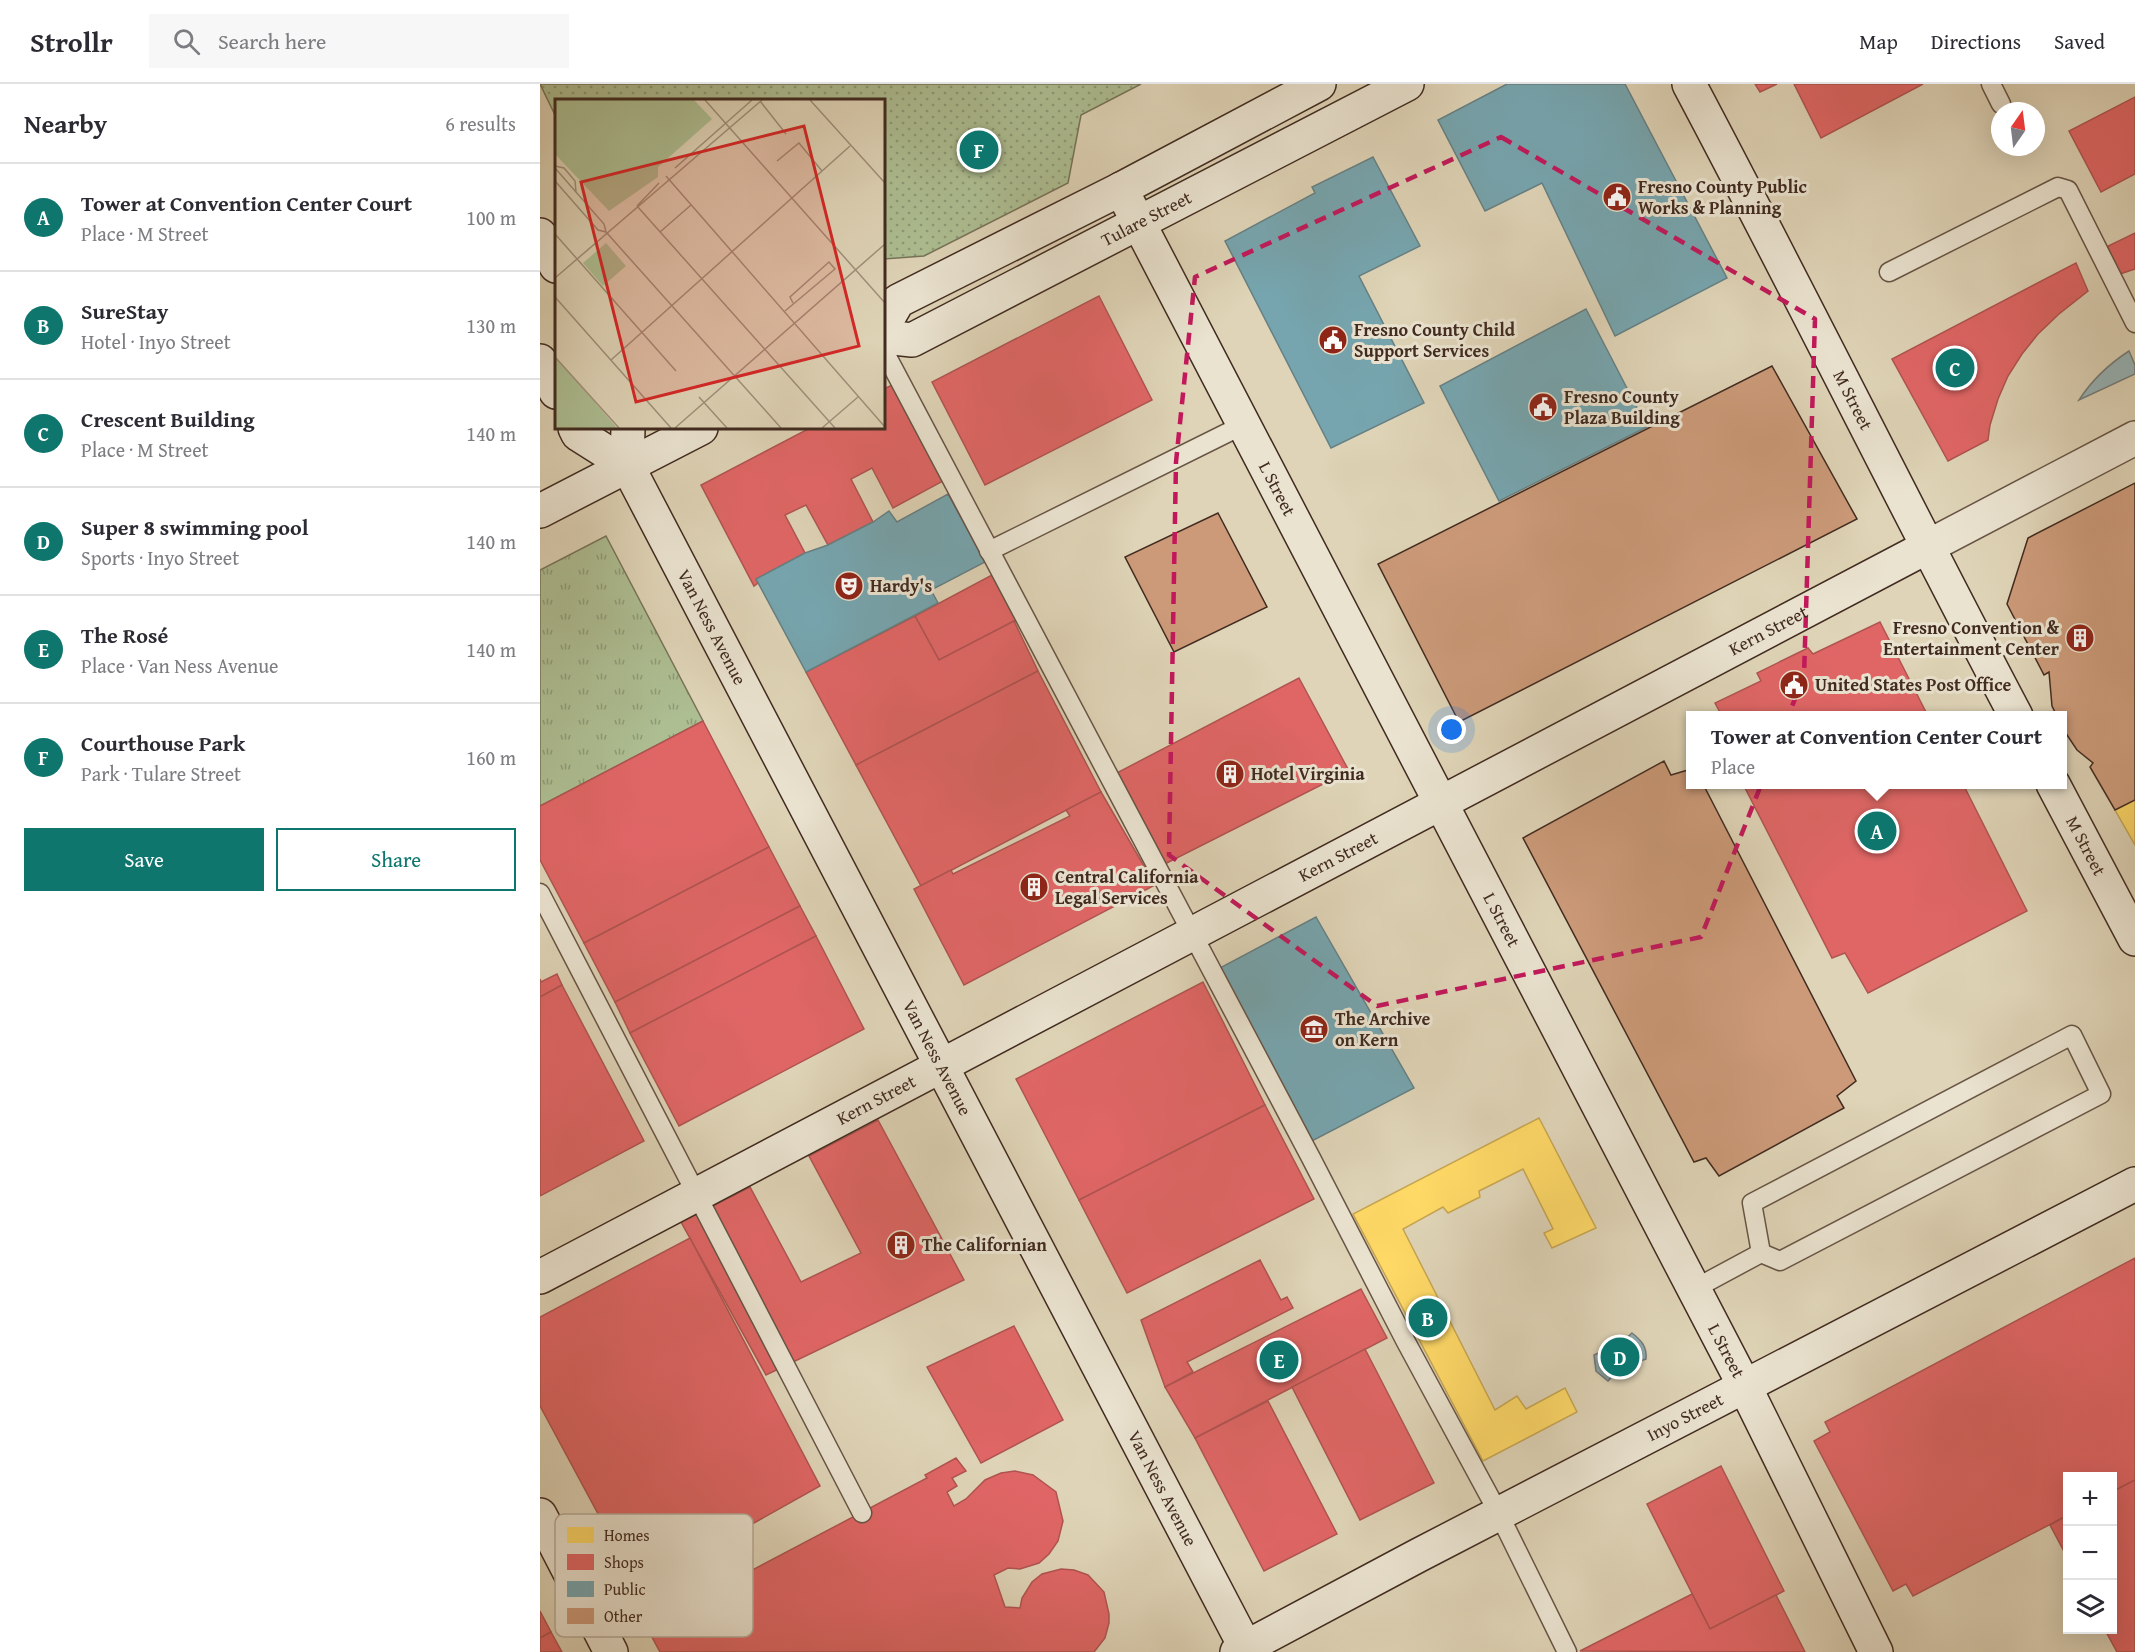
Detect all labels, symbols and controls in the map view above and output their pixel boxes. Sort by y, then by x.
search box [149,14,569,68]
text: Strollr [30,21,113,62]
icon: search [170,25,203,58]
text: Search here [218,25,326,57]
text: Map [1859,26,1898,57]
text: Directions [1931,26,2021,57]
text: Saved [2054,26,2105,57]
inset map [555,99,885,429]
north arrow [1991,102,2045,156]
text: Nearby [24,104,107,143]
text: 6 results [445,109,516,138]
pin: F [960,128,998,172]
place label: Fresno County Public Works & Planning [1638,173,1807,221]
public building icon: Fresno County Public Works & Planning [1601,181,1633,213]
street label: Tulare Street [1096,183,1197,253]
text: Tower at Convention Center Court [81,187,412,219]
text: A [37,203,50,232]
text: 100 m [466,203,516,232]
text: Place · M Street [81,219,209,248]
text: SureStay [81,295,168,327]
text: B [37,311,50,340]
text: 130 m [466,311,516,340]
place label: Fresno County Child Support Services [1354,316,1516,364]
public building icon: Fresno County Child Support Services [1317,324,1349,356]
text: Hotel · Inyo Street [81,327,231,356]
pin: C [1936,346,1974,390]
street label: M Street [1827,365,1880,435]
place label: Fresno County Plaza Building [1564,383,1680,431]
public building icon: Fresno County Plaza Building [1527,391,1559,423]
text: Crescent Building [81,403,255,435]
text: C [38,419,49,448]
text: 140 m [466,419,516,448]
text: Place · M Street [81,435,209,464]
street label: L Street [1252,456,1303,521]
text: Super 8 swimming pool [81,511,309,543]
text: D [37,527,50,556]
text: 140 m [466,527,516,556]
text: Sports · Inyo Street [81,543,239,572]
street label: Van Ness Avenue [671,564,754,690]
theatre icon: Hardy's [833,570,865,602]
place label: Hardy's [870,572,932,599]
street label: Kern Street [1724,598,1813,662]
place label: Fresno Convention & Entertainment Center [1883,614,2060,662]
text: The Rosé [81,619,168,651]
building icon: Fresno Convention & Entertainment Center [2064,622,2096,654]
text: E [38,635,49,664]
text: 140 m [466,635,516,664]
text: Place · Van Ness Avenue [81,651,278,680]
public building icon: United States Post Office [1778,669,1810,701]
place label: United States Post Office [1815,671,2011,698]
popup [1686,711,2067,789]
your location [1437,715,1466,744]
text: Tower at Convention Center Court [1711,720,2042,752]
text: Courthouse Park [81,727,245,759]
text: F [38,743,49,772]
text: 160 m [466,743,516,772]
text: Place [1711,752,1755,781]
building icon: Hotel Virginia [1214,758,1246,790]
text: Park · Tulare Street [81,759,241,788]
place label: Hotel Virginia [1251,760,1365,787]
pin: A [1858,808,1896,854]
street label: M Street [2059,811,2113,881]
street label: Kern Street [1294,824,1383,888]
button: Save [24,828,264,891]
button: Share [276,828,516,891]
place label: Central California Legal Services [1055,863,1199,911]
building icon: Central California Legal Services [1018,871,1050,903]
street label: L Street [1477,887,1528,952]
street label: Van Ness Avenue [896,995,979,1120]
place label: The Archive on Kern [1335,1005,1431,1053]
museum icon: The Archive on Kern [1298,1013,1330,1045]
street label: Kern Street [832,1067,921,1132]
building icon: The Californian [885,1229,917,1261]
place label: The Californian [922,1231,1047,1258]
pin: B [1408,1296,1448,1340]
street label: L Street [1701,1319,1752,1383]
pin: D [1600,1334,1640,1380]
pin: E [1260,1338,1298,1382]
street label: Inyo Street [1642,1385,1729,1448]
street label: Van Ness Avenue [1121,1426,1204,1551]
map controls [2063,1472,2117,1634]
button: + [2063,1472,2117,1526]
legend [555,1514,753,1637]
text: Homes [604,1523,650,1547]
button: − [2063,1526,2117,1580]
text: Shops [604,1550,644,1574]
text: Public [604,1577,646,1601]
button: layers [2063,1580,2117,1634]
text: Other [604,1604,643,1628]

